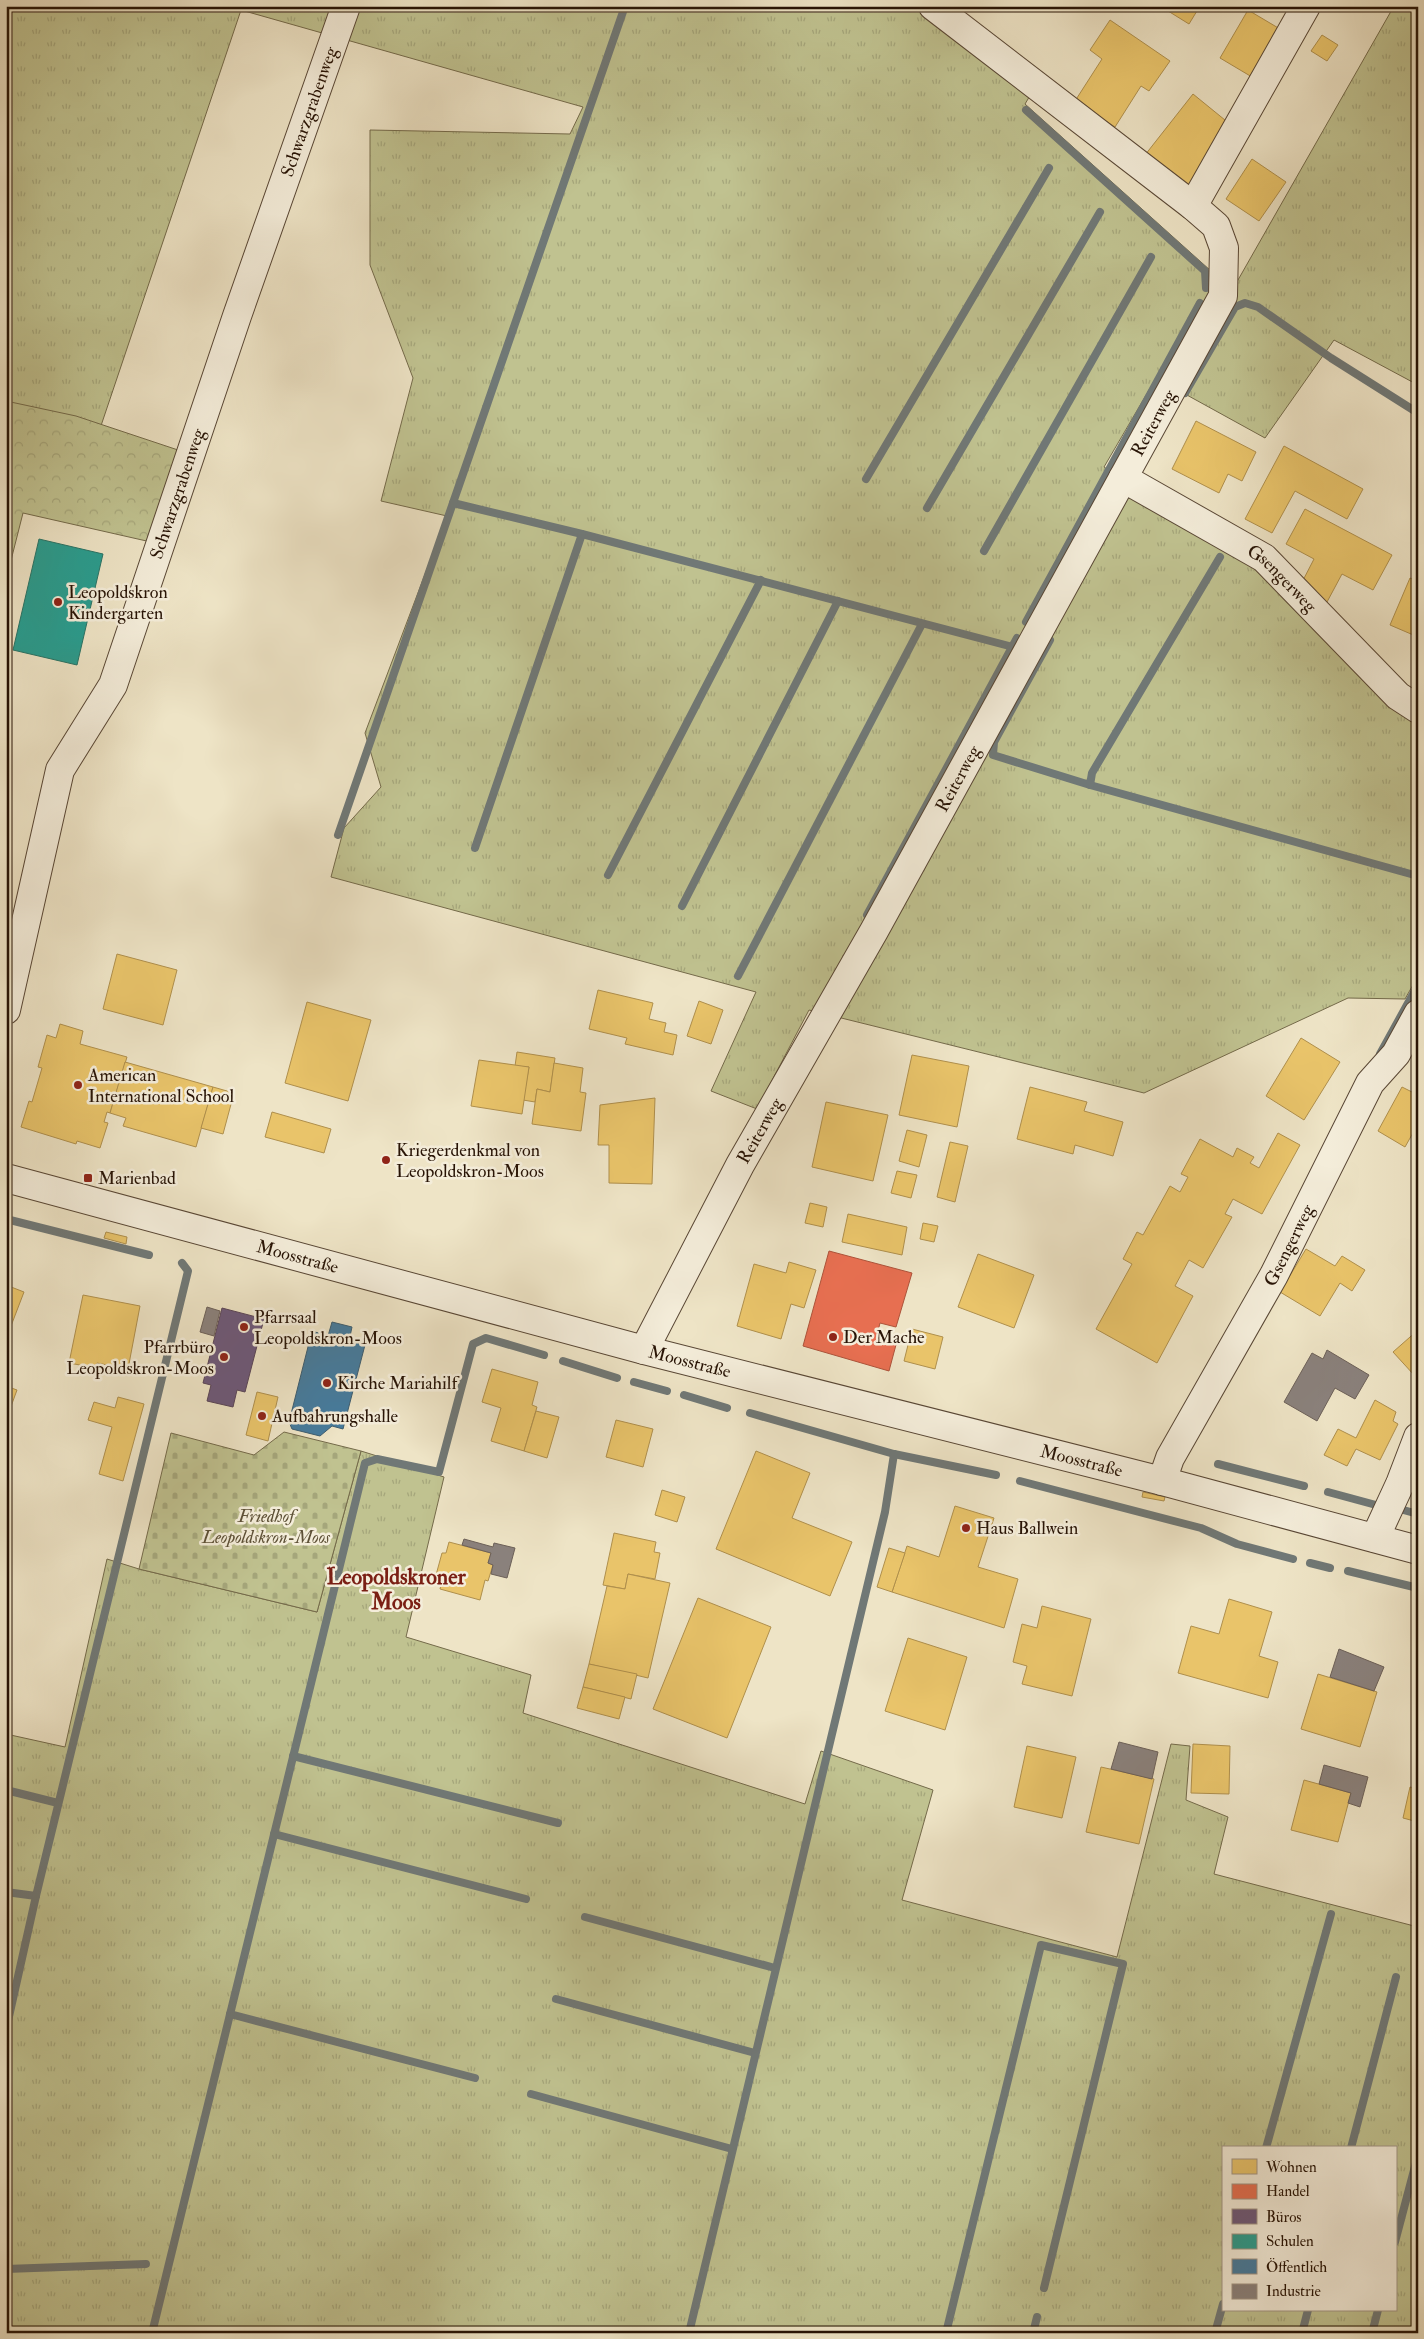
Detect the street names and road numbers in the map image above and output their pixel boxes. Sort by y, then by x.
street label: Schwarzgrabenweg [275,43,343,180]
street label: Reiterweg [1126,384,1181,460]
street label: Schwarzgrabenweg [145,424,210,562]
street label: Gsengerweg [1243,539,1323,618]
street label: Reiterweg [930,740,986,816]
street label: Reiterweg [732,1093,788,1168]
street label: Gsengerweg [1258,1200,1319,1290]
street label: Moosstraße [254,1235,342,1279]
street label: Moosstraße [646,1340,734,1383]
street label: Moosstraße [1038,1439,1125,1482]

